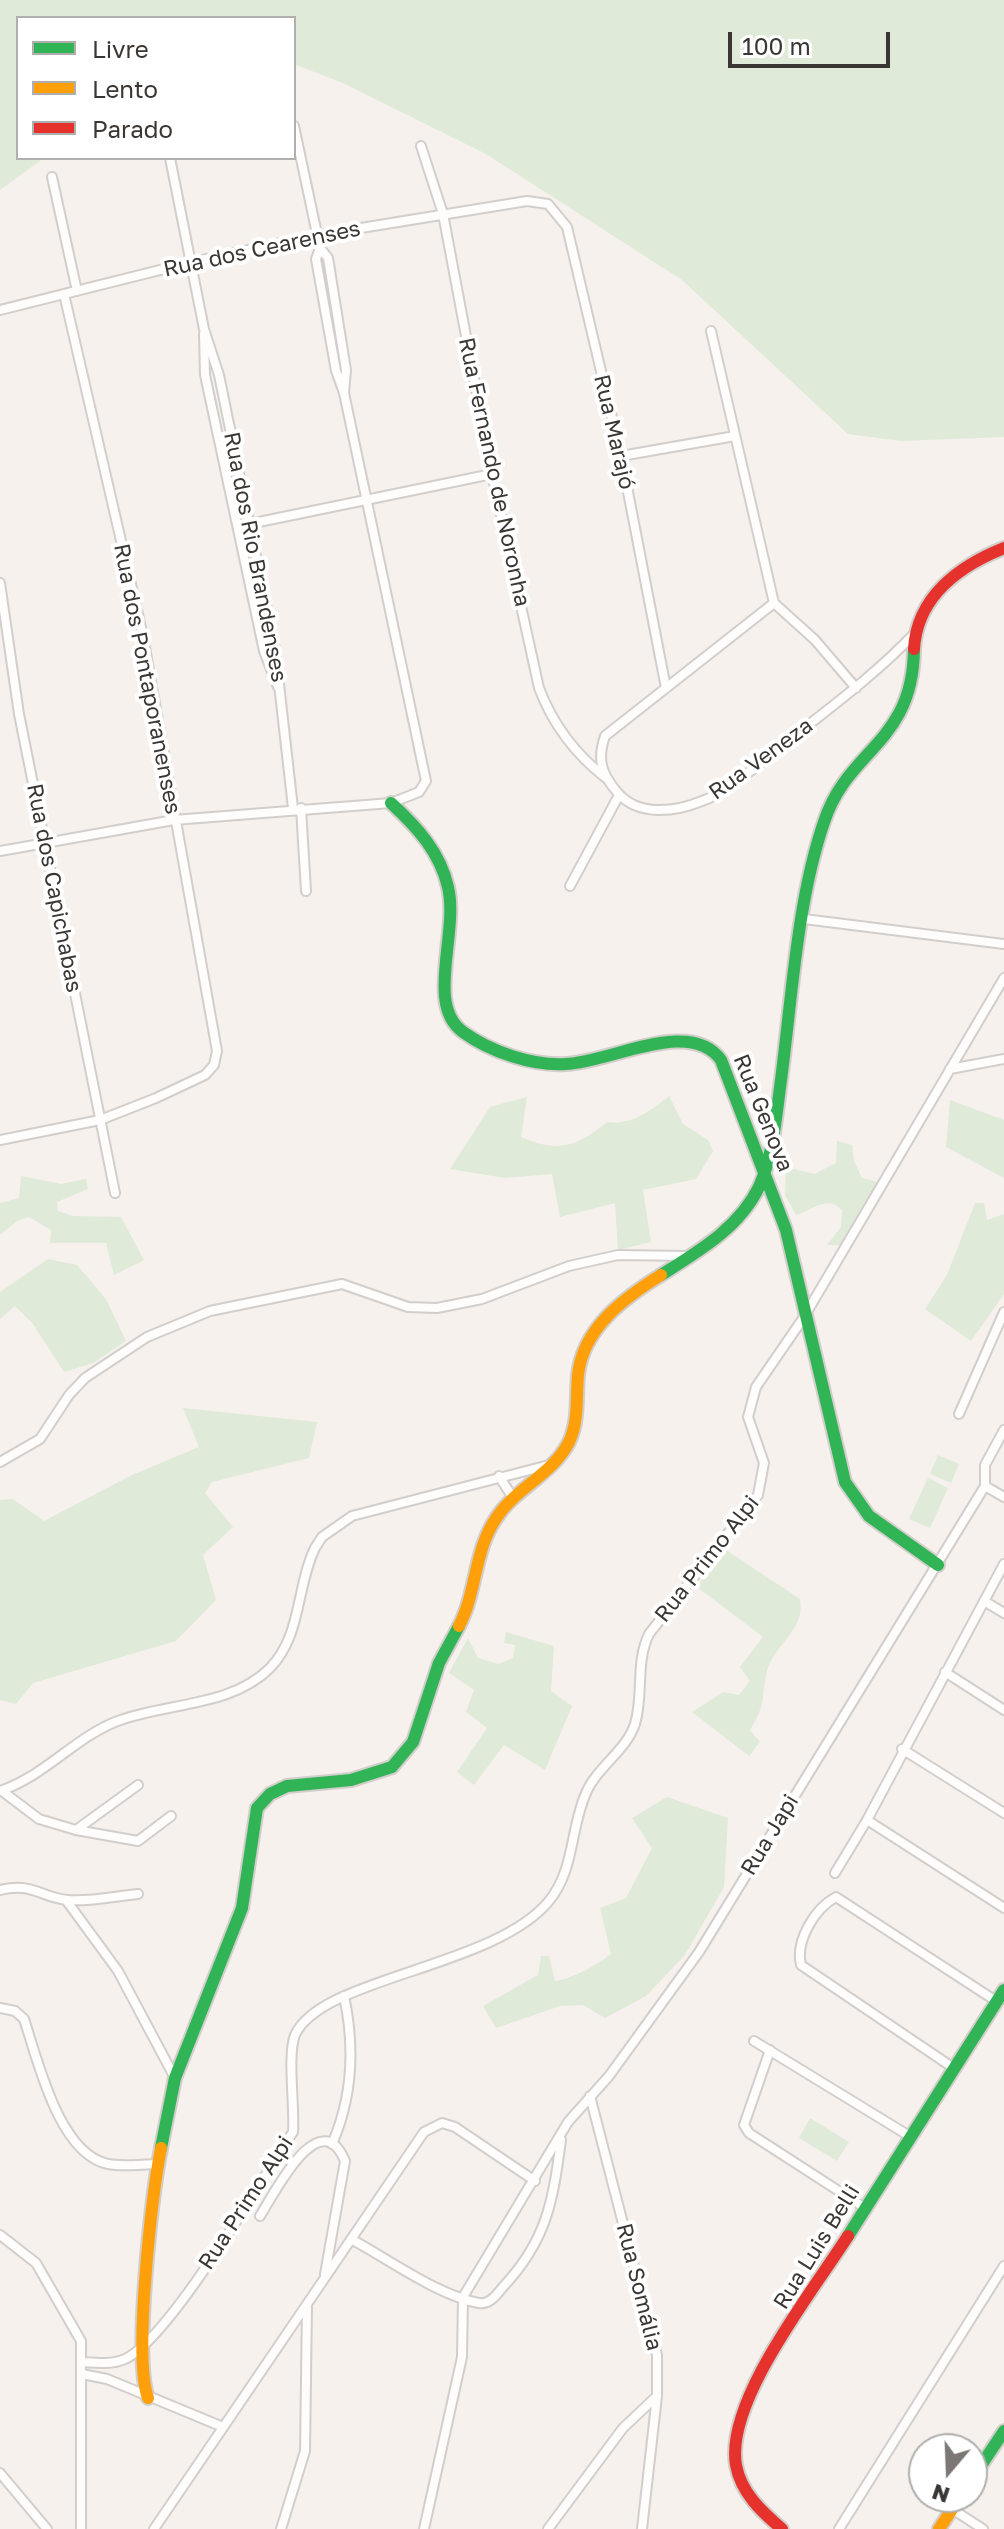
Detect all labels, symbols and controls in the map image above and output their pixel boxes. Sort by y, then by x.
legend [16,16,296,160]
scale bar [732,16,894,66]
text: 100 m [742,31,811,60]
text: Livre [92,34,149,63]
text: Lento [92,74,158,103]
text: Parado [92,114,173,143]
street label: Rua dos Cearenses [161,215,363,283]
street label: Rua Fernando de Noronha [453,335,535,609]
street label: Rua Marajó [588,372,640,492]
street label: Rua dos Rio Brandenses [218,430,292,684]
street label: Rua dos Pontaporanenses [108,542,186,816]
street label: Rua Veneza [704,713,818,805]
street label: Rua dos Capichabas [21,781,87,995]
street label: Rua Genova [727,1050,799,1176]
street label: Rua Primo Alpi [649,1490,765,1628]
street label: Rua Japi [736,1790,804,1880]
street label: Rua Primo Alpi [193,2131,299,2275]
street label: Rua Luis Belli [768,2180,866,2314]
street label: Rua Somália [610,2221,668,2353]
north arrow [908,2433,988,2513]
text: N [928,2479,953,2510]

